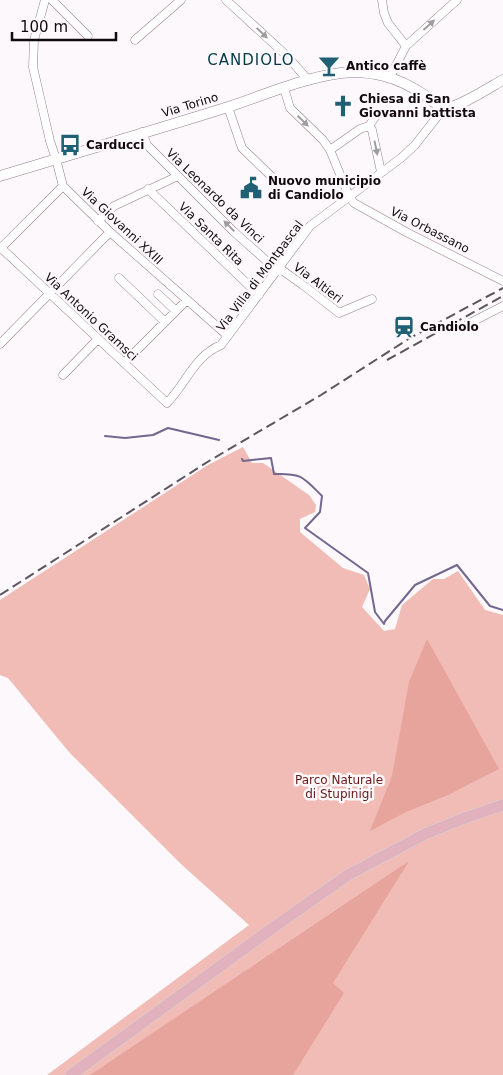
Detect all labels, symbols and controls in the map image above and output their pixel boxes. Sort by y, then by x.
scale bar [12,10,116,42]
text: 100 m [20,18,68,36]
one-way arrow [423,19,435,31]
one-way arrow [255,27,267,39]
district label: CANDIOLO [207,51,295,69]
bar icon: Antico caffè [316,53,342,79]
place label: Antico caffè [346,59,426,73]
street label: Via Torino [160,90,220,120]
place label: Chiesa di San Giovanni battista [359,92,476,120]
church icon: Chiesa di San Giovanni battista [330,93,356,119]
one-way arrow [297,115,309,127]
bus stop icon: Carducci [57,132,83,158]
place label: Carducci [86,138,144,152]
one-way arrow [372,141,380,156]
street label: Via Leonardo da Vinci [163,146,267,246]
place label: Nuovo municipio di Candiolo [268,174,381,202]
public building icon: Nuovo municipio di Candiolo [238,175,264,201]
street label: Via Giovanni XXIII [78,185,166,267]
street label: Via Santa Rita [176,200,246,268]
street label: Via Orbassano [388,204,472,256]
street label: Via Villa di Montpascal [214,218,306,334]
one-way arrow [223,220,235,232]
street label: Via Altieri [291,260,345,306]
street label: Via Antonio Gramsci [42,270,140,364]
station icon: Candiolo [391,314,417,340]
place label: Candiolo [420,320,479,334]
park label: Parco Naturale di Stupinigi [295,773,383,801]

